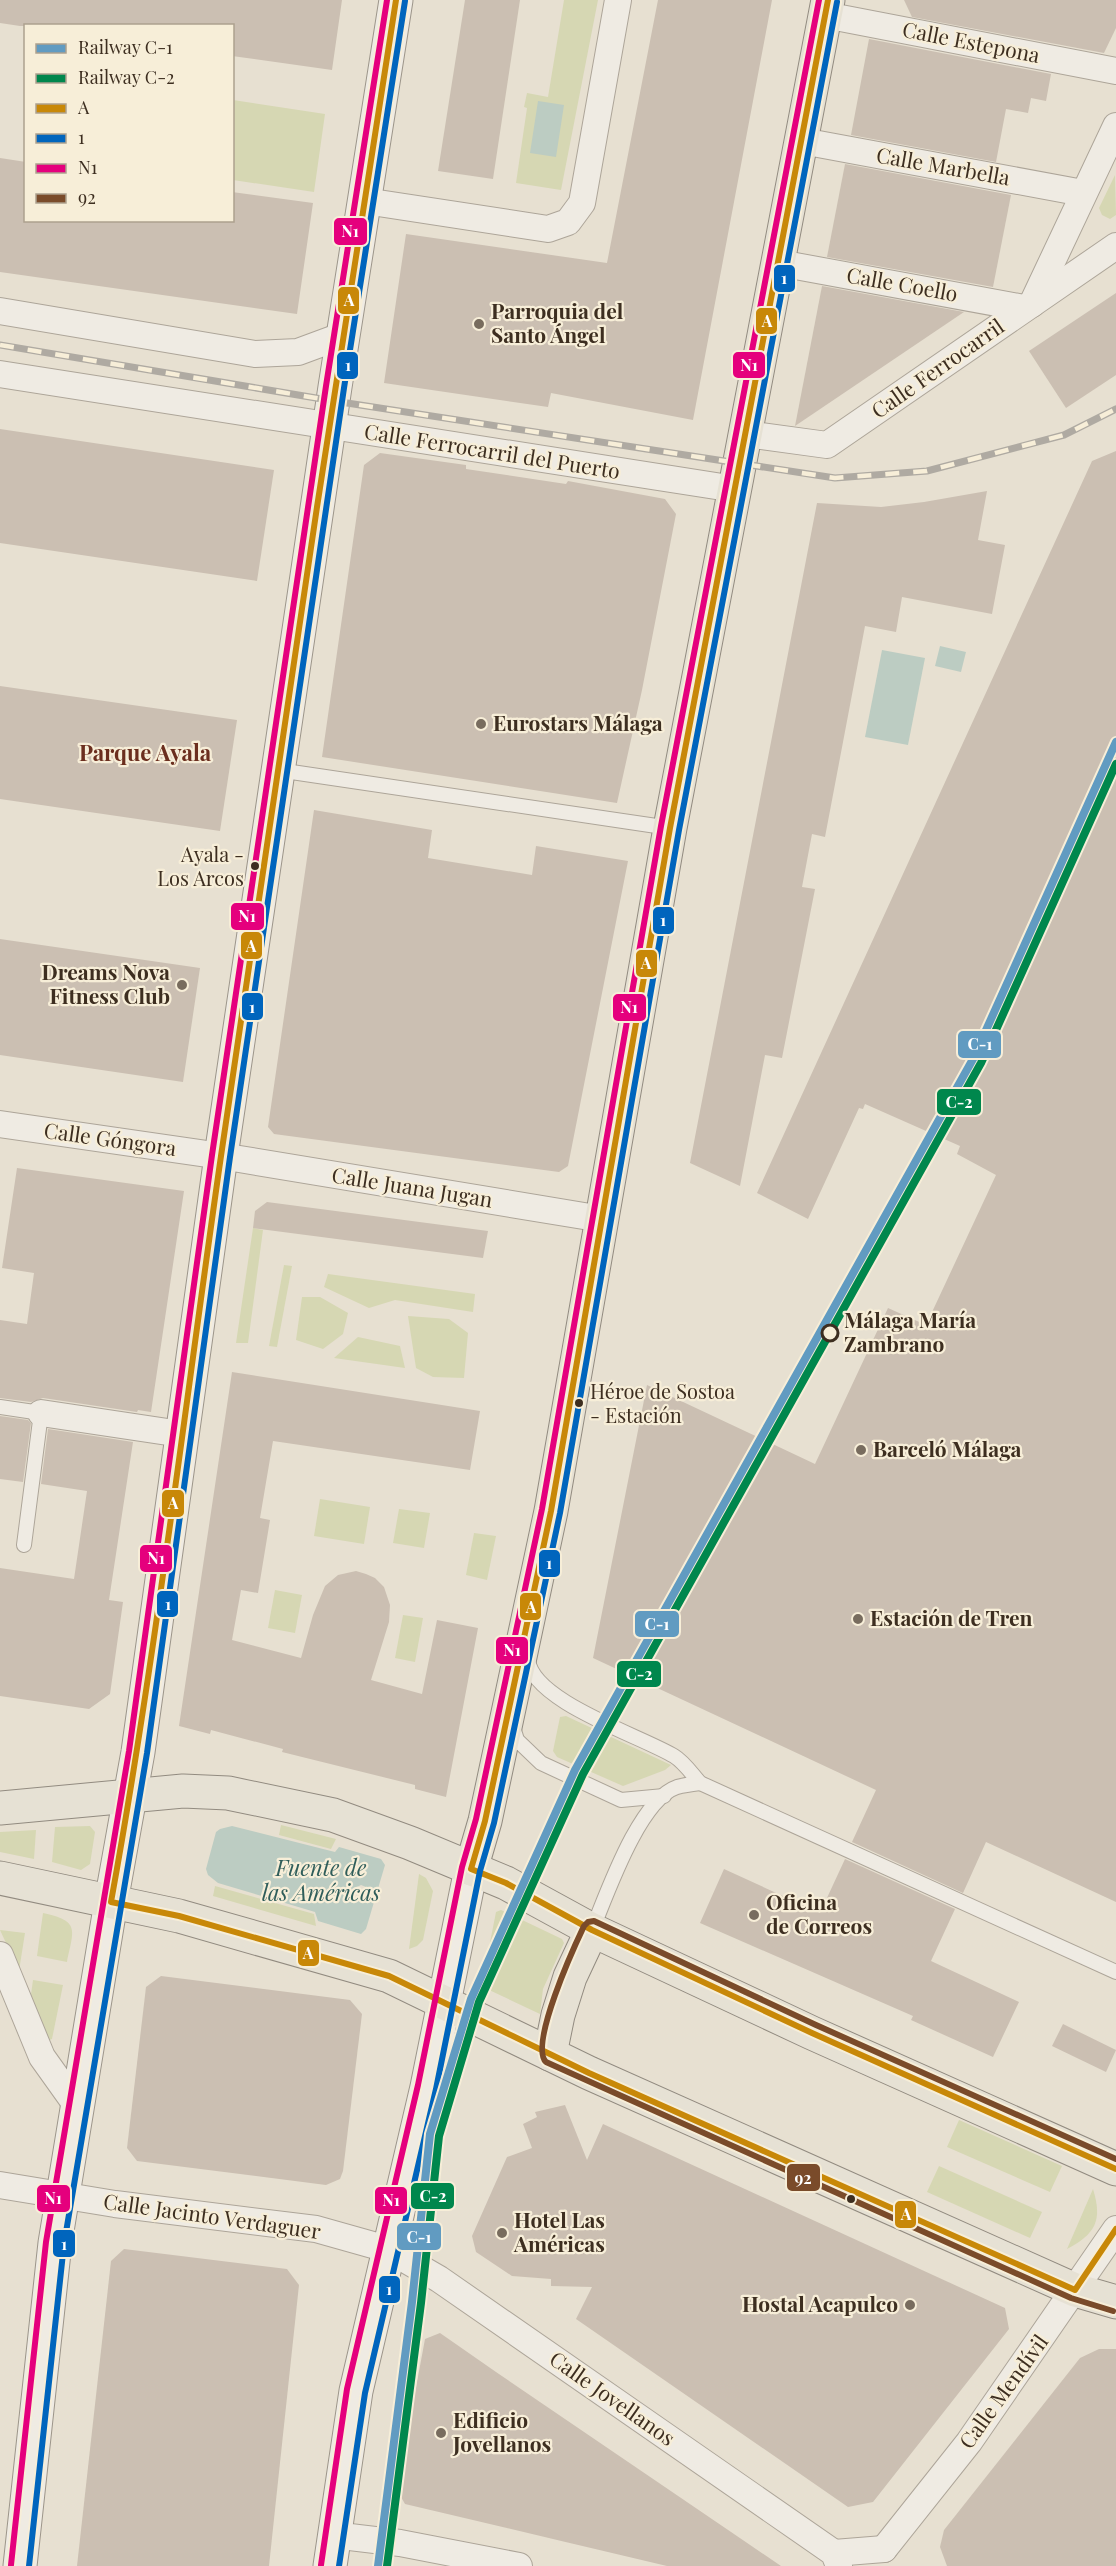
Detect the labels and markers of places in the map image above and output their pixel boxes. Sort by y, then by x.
place label: Parroquia del Santo Ángel [491,296,624,348]
marker: Parroquia del Santo Ángel [472,317,486,331]
place label: Eurostars Málaga [493,708,663,736]
marker: Eurostars Málaga [474,717,488,731]
place label: Ayala - Los Arcos [157,840,244,891]
marker: Ayala - Los Arcos [249,860,261,872]
place label: Dreams Nova Fitness Club [41,957,170,1009]
marker: Dreams Nova Fitness Club [175,978,189,992]
place label: Málaga María Zambrano [844,1305,976,1357]
marker: Málaga María Zambrano [821,1324,839,1342]
place label: Héroe de Sostoa - Estación [590,1377,735,1428]
marker: Héroe de Sostoa - Estación [573,1397,585,1409]
place label: Barceló Málaga [873,1434,1022,1462]
marker: Barceló Málaga [854,1443,868,1457]
place label: Estación de Tren [870,1603,1033,1631]
marker: Estación de Tren [851,1612,865,1626]
place label: Oficina de Correos [766,1887,872,1939]
marker: Oficina de Correos [747,1908,761,1922]
unlabelled marker [845,2193,857,2205]
place label: Hotel Las Américas [513,2205,605,2257]
marker: Hotel Las Américas [495,2226,509,2240]
place label: Hostal Acapulco [742,2289,898,2317]
marker: Hostal Acapulco [903,2298,917,2312]
place label: Edificio Jovellanos [452,2405,551,2457]
marker: Edificio Jovellanos [434,2426,448,2440]

